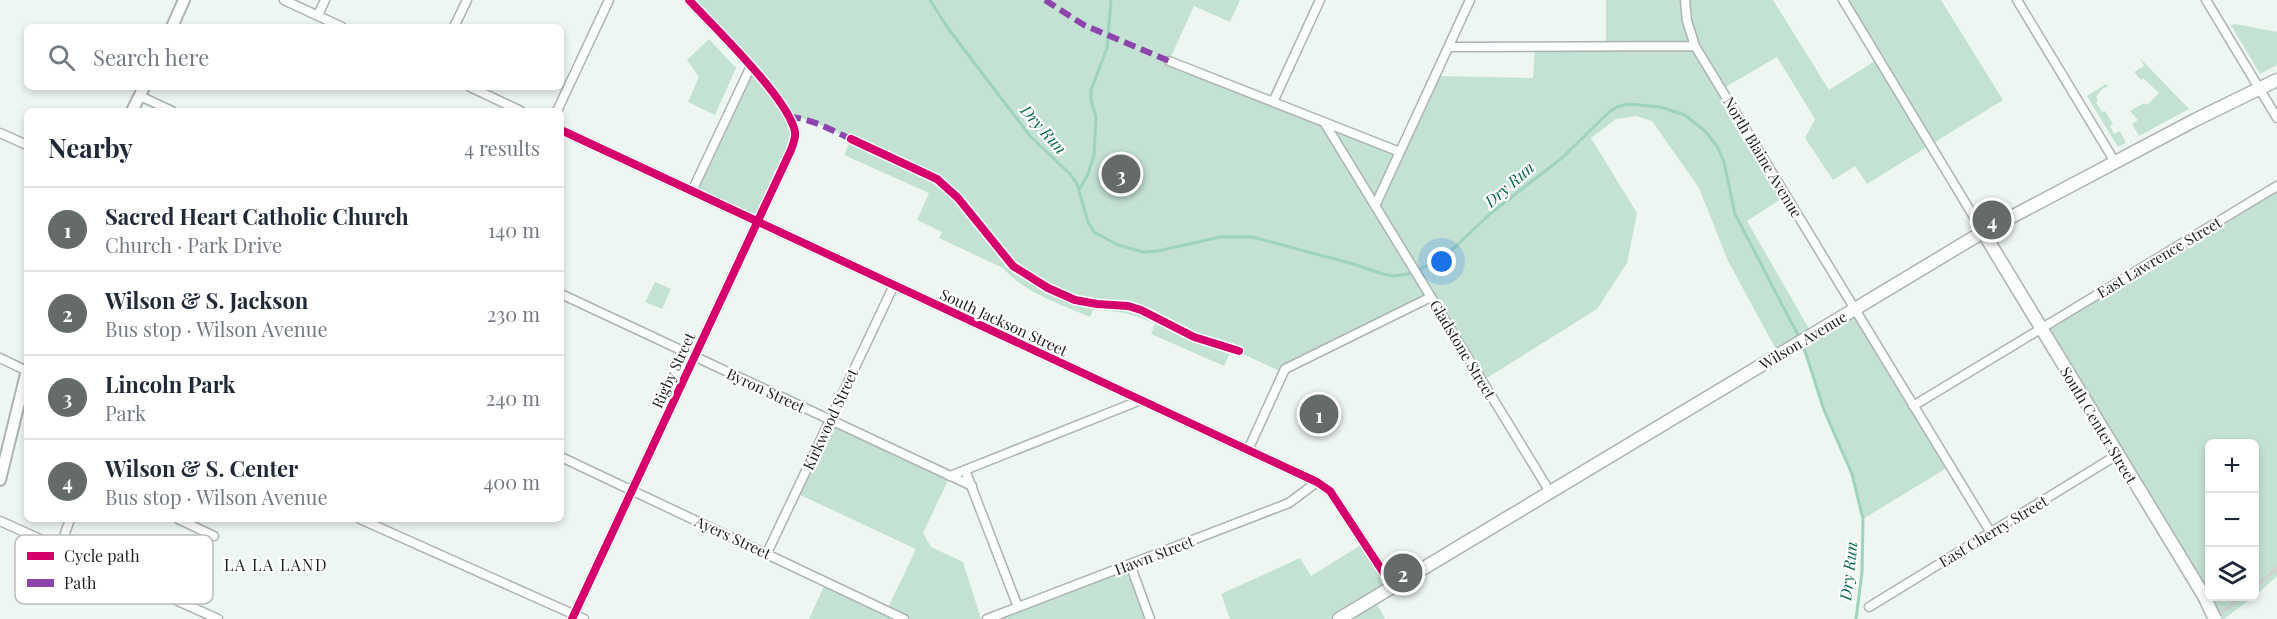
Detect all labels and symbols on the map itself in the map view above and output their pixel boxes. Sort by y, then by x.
street label: North Blaine Avenue [1719,93,1807,221]
water label: Dry Run [1016,99,1072,158]
pin: 3 [1102,152,1140,196]
water label: Dry Run [1479,157,1538,212]
pin: 4 [1972,198,2012,242]
street label: East Lawrence Street [2093,212,2225,302]
your location [1427,247,1456,276]
street label: South Jackson Street [937,284,1072,361]
street label: Gladstone Street [1426,296,1501,403]
street label: Wilson Avenue [1755,306,1850,374]
street label: Rigby Street [647,328,700,411]
street label: Byron Street [724,363,809,417]
street label: South Center Street [2056,363,2142,488]
street label: Kirkwood Street [798,365,862,473]
pin: 1 [1300,392,1338,436]
street label: East Cherry Street [1935,490,2052,571]
street label: Ayers Street [691,510,775,564]
street label: Hawn Street [1112,531,1197,579]
legend [15,535,213,604]
water label: Dry Run [1834,540,1862,603]
text: Cycle path [64,545,140,566]
pin: 2 [1384,550,1422,596]
district label: LA LA LAND [224,554,328,575]
text: Path [64,572,97,593]

